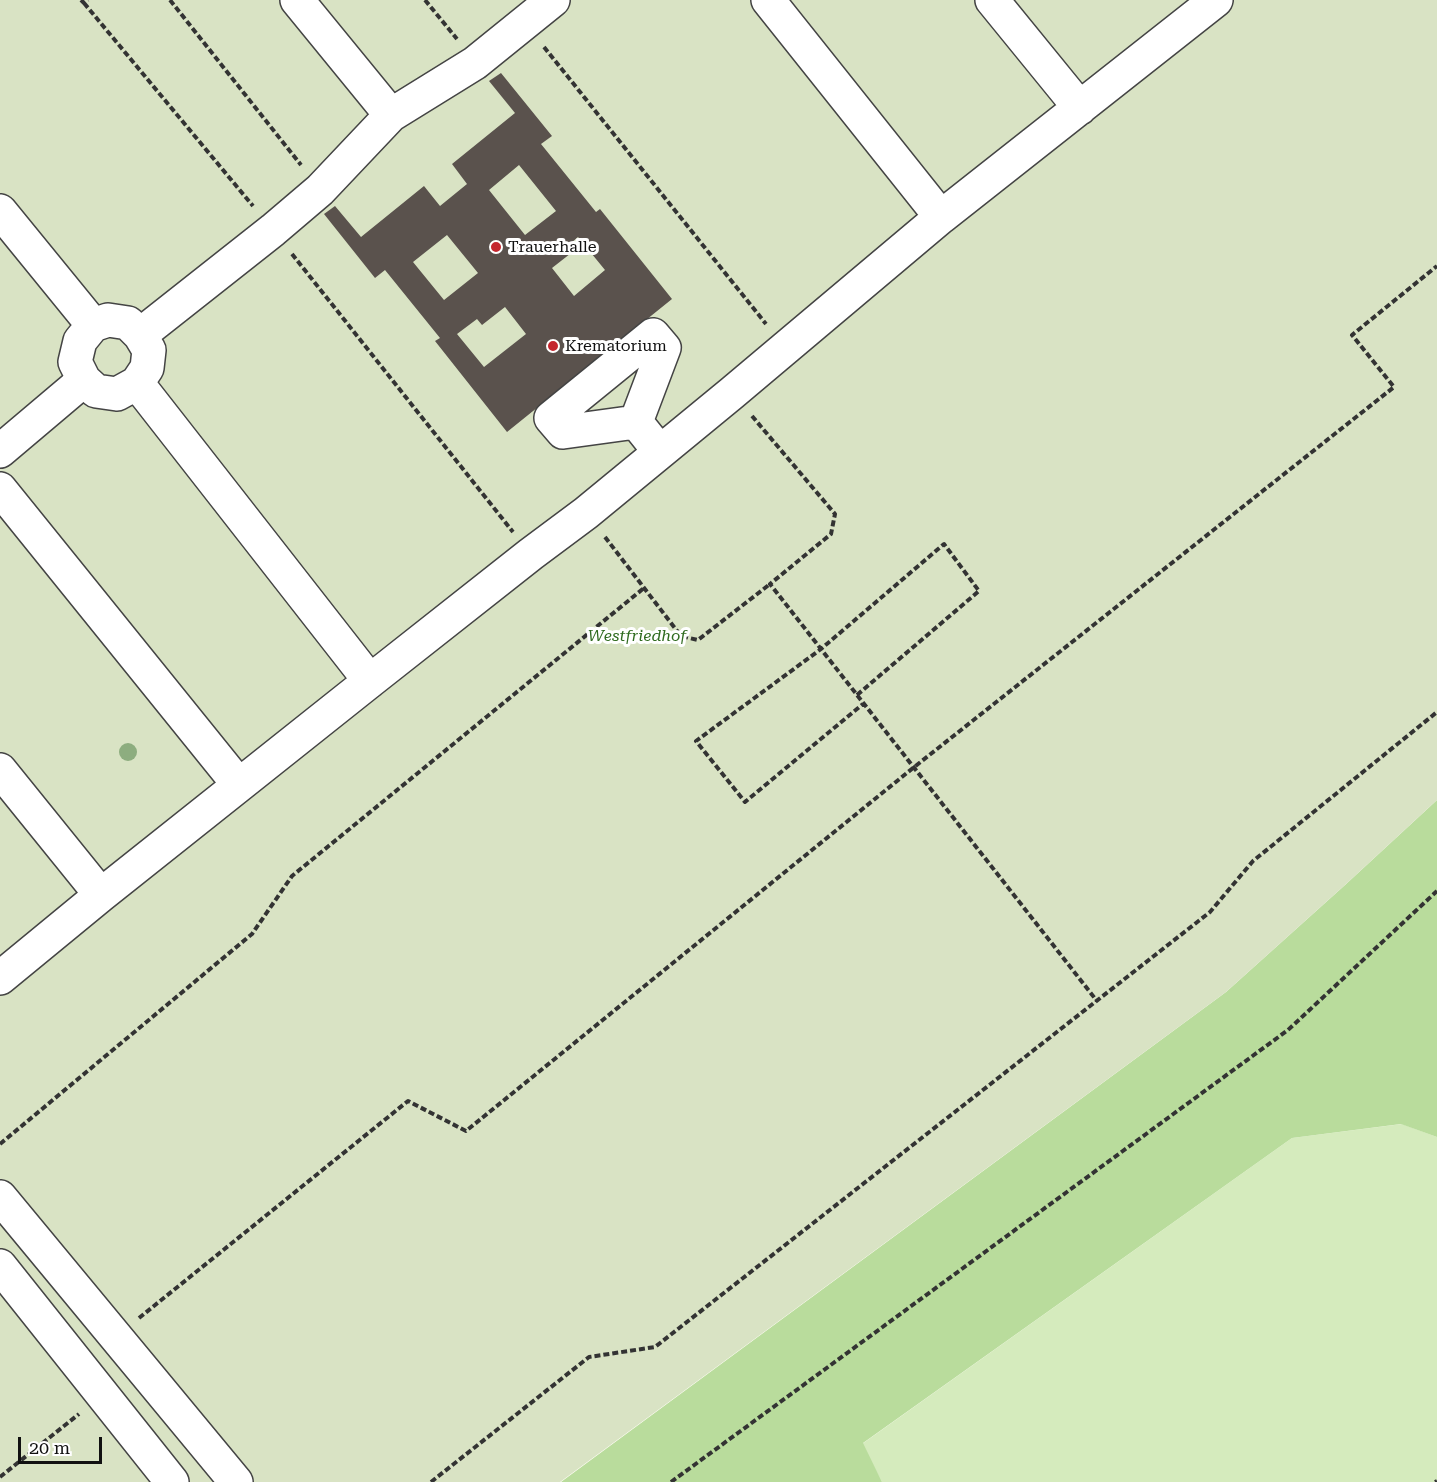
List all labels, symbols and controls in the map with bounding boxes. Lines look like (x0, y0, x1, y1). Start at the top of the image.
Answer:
place label: Trauerhalle (508, 237, 597, 257)
marker: Trauerhalle (489, 240, 503, 254)
place label: Krematorium (565, 336, 667, 356)
marker: Krematorium (546, 339, 560, 353)
park label: Westfriedhof (588, 626, 686, 646)
scale bar (21, 1425, 105, 1463)
text: 20 m (29, 1437, 70, 1458)

